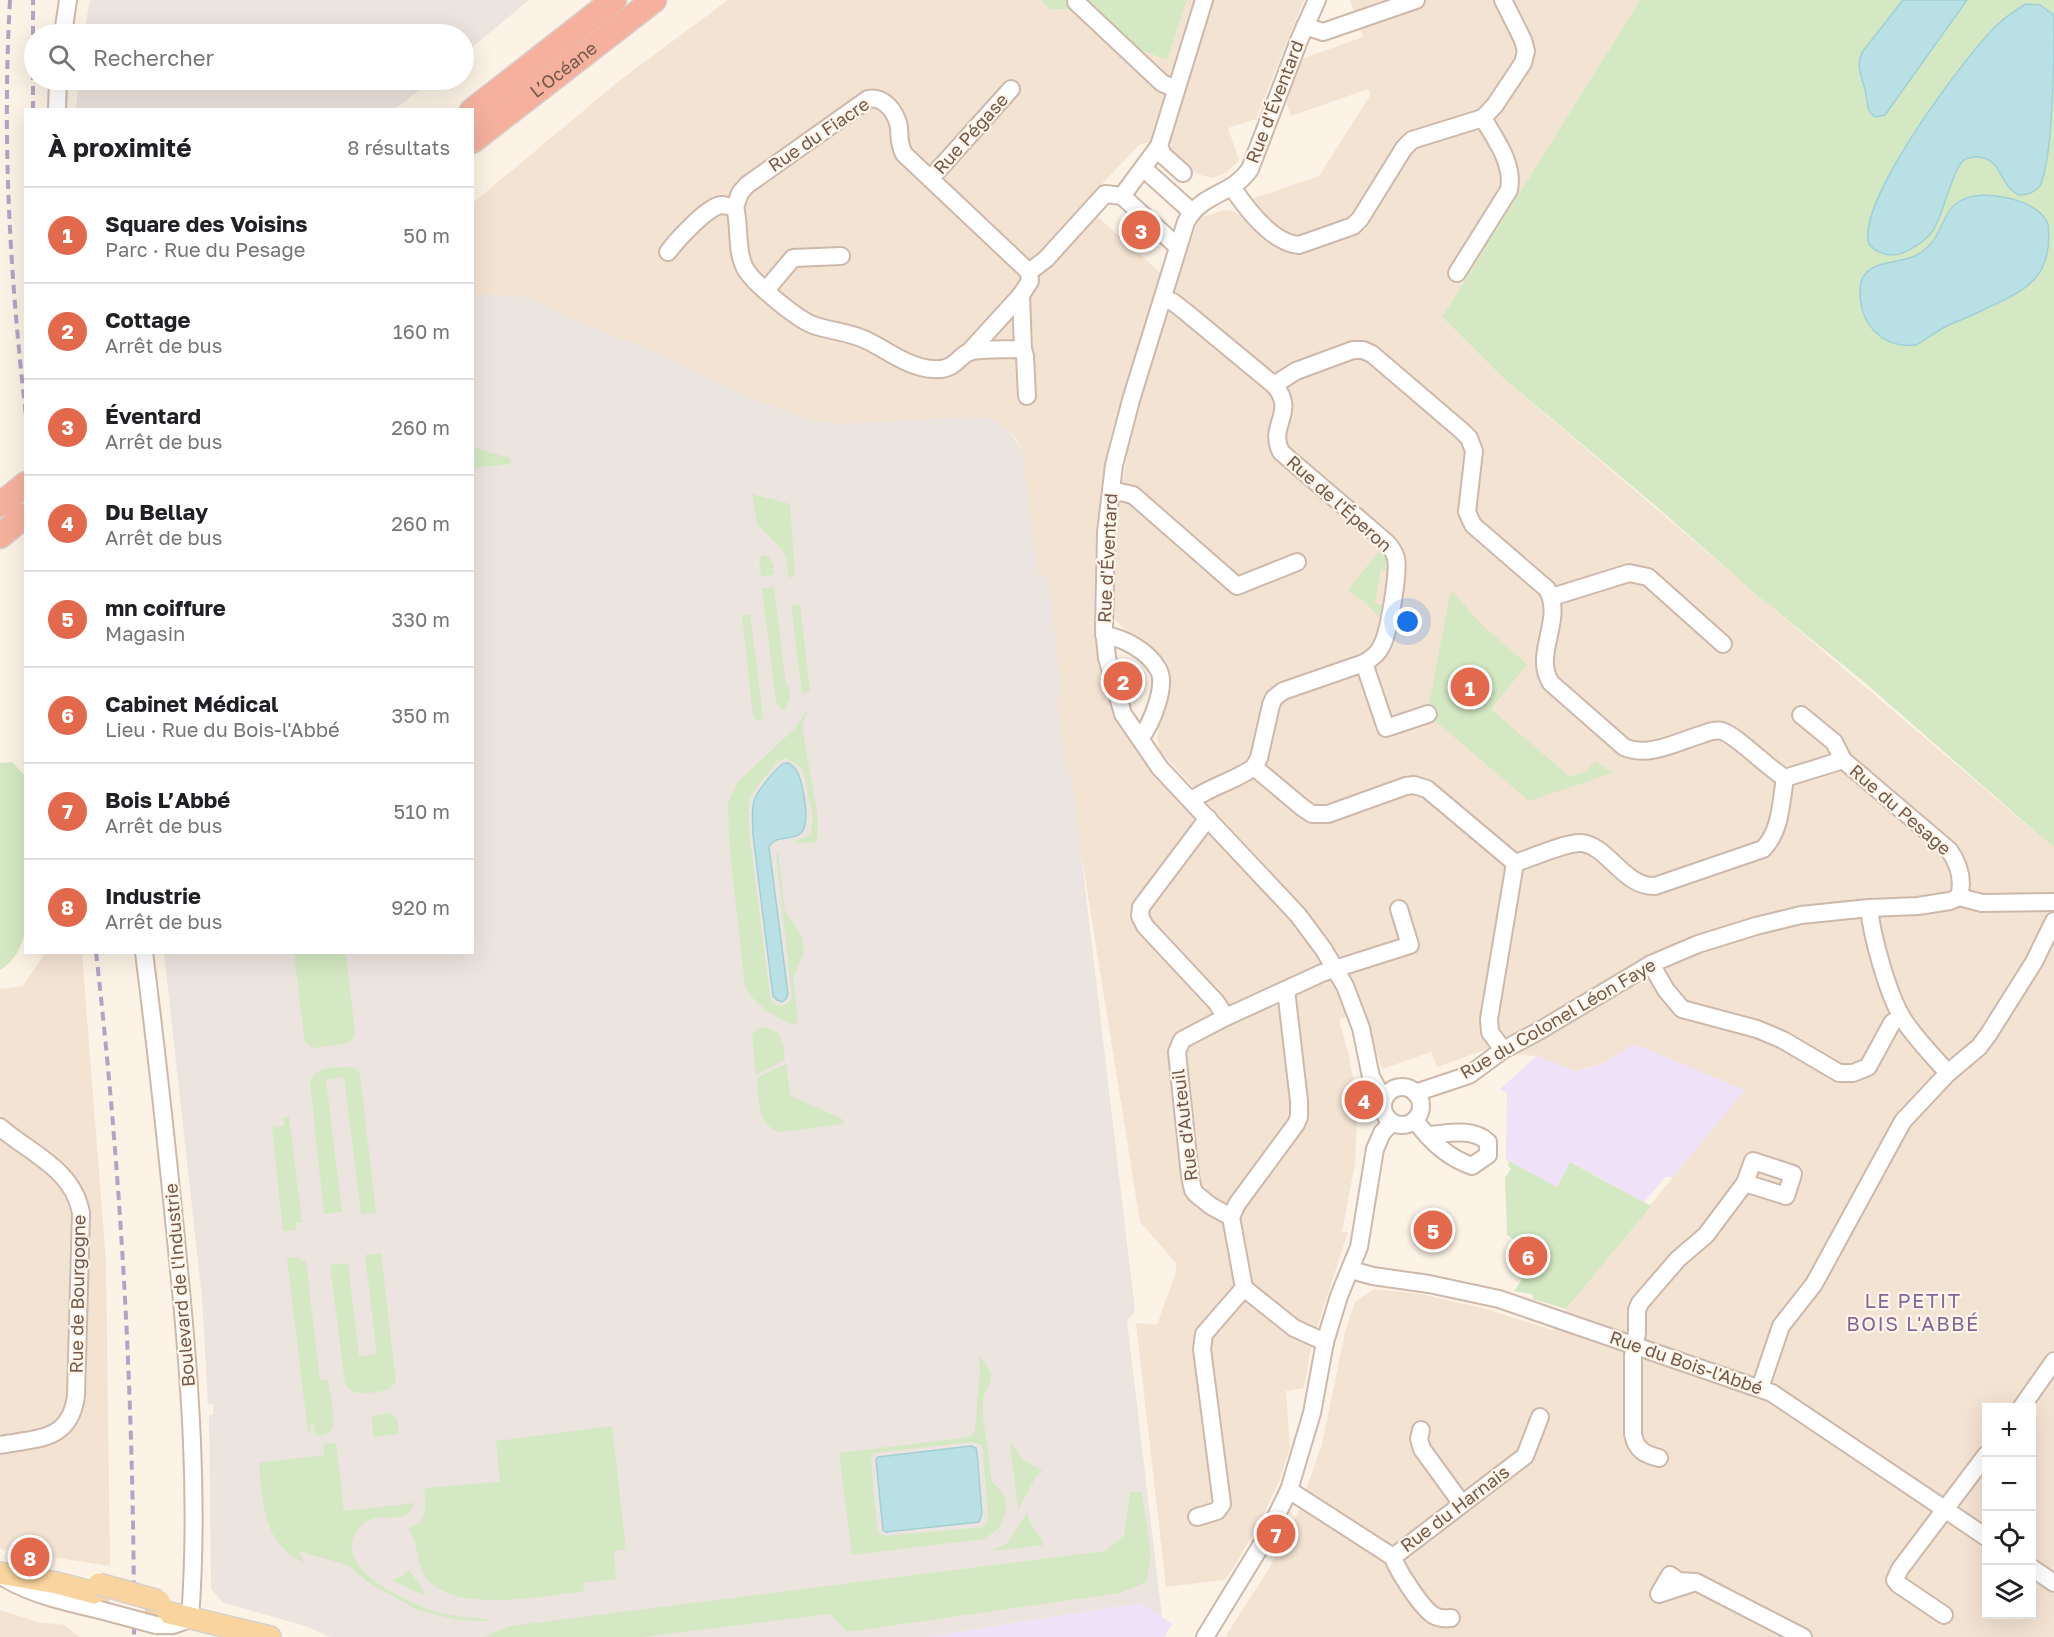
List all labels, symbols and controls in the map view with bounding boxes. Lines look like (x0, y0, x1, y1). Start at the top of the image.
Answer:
search box (24, 24, 474, 90)
street label: L’Océane (525, 36, 601, 102)
street label: Rue d'Éventard (1241, 37, 1308, 166)
icon: search (45, 41, 78, 74)
text: Rechercher (93, 44, 214, 71)
street label: Rue Pégase (928, 88, 1012, 178)
street label: Rue du Fiacre (764, 92, 873, 176)
text: À proximité (48, 132, 192, 163)
text: 8 résultats (347, 135, 450, 159)
pin: 3 (1122, 208, 1160, 252)
text: Square des Voisins (105, 210, 308, 237)
text: 1 (62, 223, 73, 247)
text: 50 m (403, 223, 450, 247)
text: Parc · Rue du Pesage (105, 237, 305, 261)
text: Cottage (105, 306, 190, 333)
text: 2 (61, 319, 74, 343)
text: 160 m (393, 319, 450, 343)
text: Arrêt de bus (105, 333, 222, 357)
text: Éventard (105, 402, 201, 429)
text: 3 (61, 415, 74, 439)
text: 260 m (391, 415, 450, 439)
text: Arrêt de bus (105, 429, 222, 453)
street label: Rue de l'Éperon (1283, 450, 1397, 556)
street label: Rue d'Éventard (1093, 493, 1121, 623)
text: Du Bellay (105, 498, 208, 525)
text: 4 (61, 511, 74, 535)
text: 260 m (391, 511, 450, 535)
text: Arrêt de bus (105, 525, 222, 549)
text: mn coiffure (105, 594, 226, 621)
text: 5 (61, 607, 74, 631)
text: 330 m (392, 607, 450, 631)
your location (1393, 607, 1422, 636)
text: Magasin (105, 621, 185, 645)
pin: 2 (1104, 658, 1142, 704)
pin: 1 (1450, 664, 1490, 710)
text: Cabinet Médical (105, 690, 278, 717)
text: 6 (61, 703, 74, 727)
text: 350 m (392, 703, 450, 727)
text: Lieu · Rue du Bois-l'Abbé (105, 717, 340, 741)
street label: Rue du Pesage (1845, 759, 1956, 859)
text: Bois L’Abbé (105, 786, 230, 813)
text: 7 (62, 799, 73, 823)
text: 510 m (394, 799, 450, 823)
text: Arrêt de bus (105, 813, 222, 837)
text: Industrie (105, 882, 201, 909)
text: 8 (61, 895, 74, 919)
text: 920 m (391, 895, 450, 919)
text: Arrêt de bus (105, 909, 222, 933)
street label: Rue du Colonel Léon Faye (1456, 953, 1659, 1083)
street label: Rue d'Auteuil (1166, 1067, 1202, 1183)
pin: 4 (1344, 1078, 1384, 1122)
street label: Boulevard de l'Industrie (159, 1182, 199, 1388)
pin: 5 (1414, 1208, 1452, 1252)
street label: Rue de Bourgogne (65, 1214, 89, 1374)
pin: 6 (1508, 1234, 1547, 1278)
district label: LE PETIT BOIS L'ABBÉ (1846, 1288, 1980, 1335)
street label: Rue du Bois-l'Abbé (1607, 1326, 1766, 1399)
map controls (1982, 1403, 2036, 1619)
button: + (1982, 1403, 2036, 1457)
button: − (1982, 1457, 2036, 1511)
street label: Rue du Harnais (1396, 1460, 1513, 1556)
button: locate (1982, 1511, 2036, 1565)
pin: 7 (1256, 1512, 1296, 1556)
pin: 8 (10, 1534, 50, 1580)
button: layers (1982, 1565, 2036, 1619)

